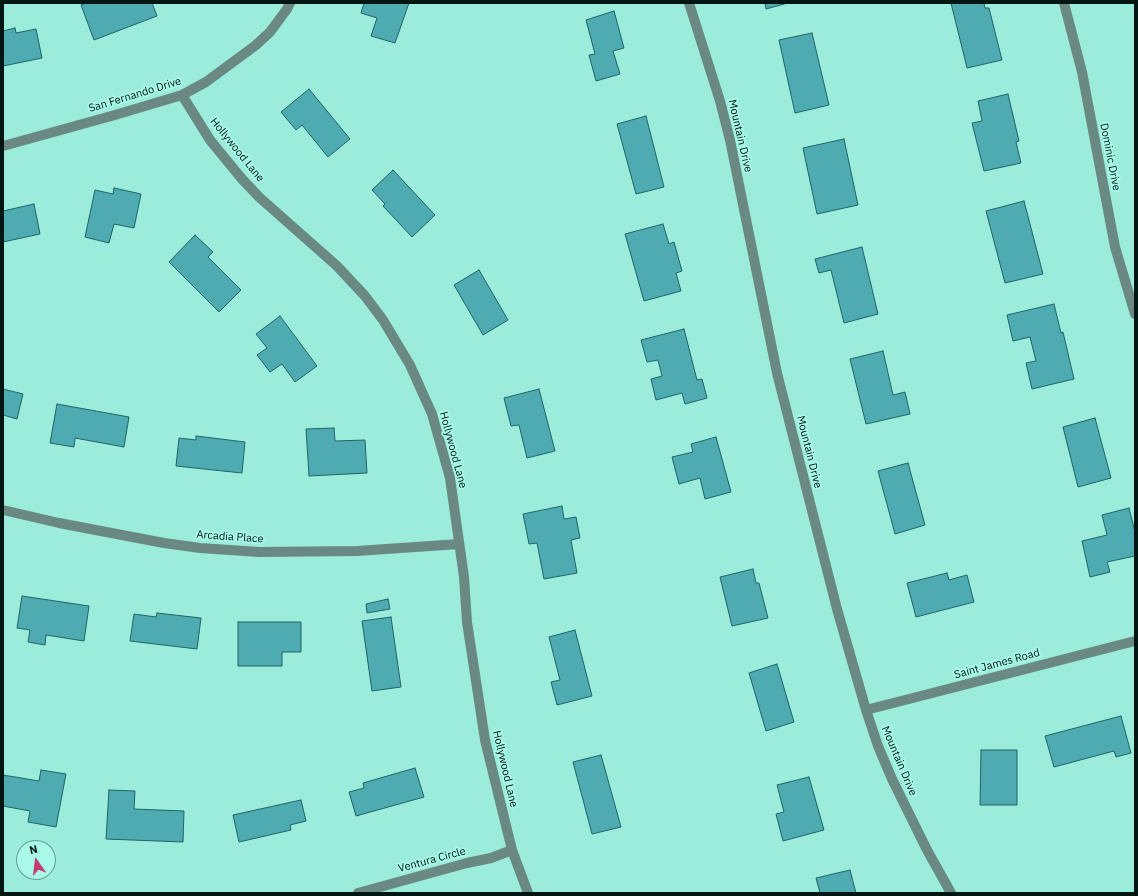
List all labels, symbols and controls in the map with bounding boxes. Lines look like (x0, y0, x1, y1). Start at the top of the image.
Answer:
street label: San Fernando Drive (87, 75, 183, 115)
street label: Mountain Drive (725, 98, 755, 174)
street label: Hollywood Lane (207, 115, 267, 185)
street label: Dominic Drive (1097, 122, 1123, 192)
street label: Hollywood Lane (436, 410, 470, 490)
street label: Mountain Drive (794, 414, 824, 490)
street label: Arcadia Place (196, 528, 264, 546)
street label: Saint James Road (953, 646, 1041, 682)
street label: Mountain Drive (878, 724, 920, 798)
street label: Hollywood Lane (490, 729, 520, 809)
north arrow (16, 840, 56, 880)
text: N (28, 842, 39, 857)
street label: Ventura Circle (397, 845, 467, 875)

